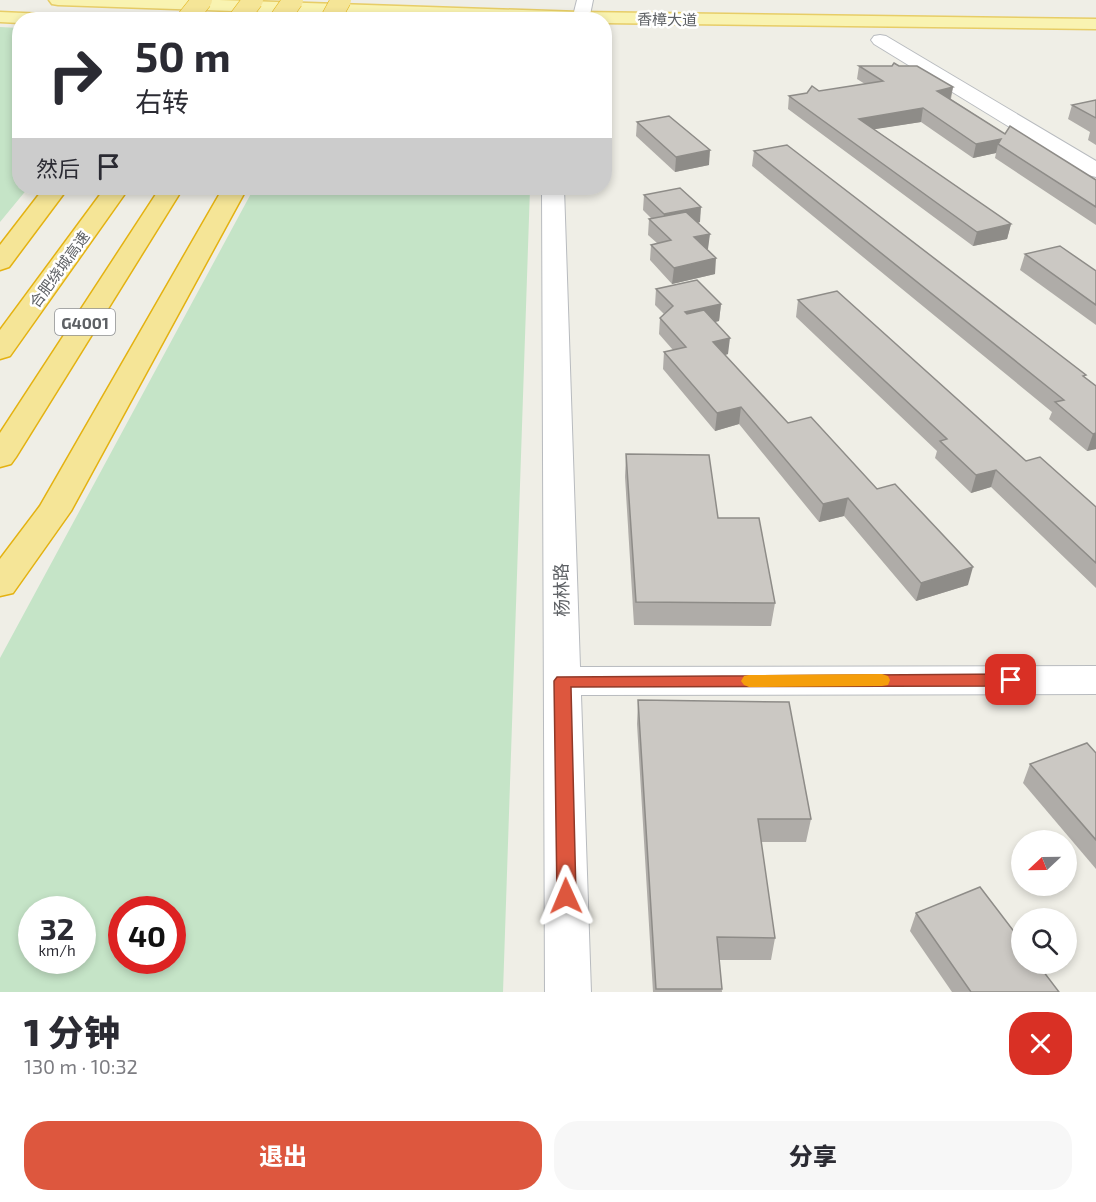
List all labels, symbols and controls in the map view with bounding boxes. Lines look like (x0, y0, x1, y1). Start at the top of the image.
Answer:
street label: 香樟大道 (637, 9, 697, 29)
text: 50 m (135, 30, 231, 80)
icon: right (36, 36, 114, 114)
text: 右转 (135, 85, 189, 117)
icon: arrive (92, 150, 125, 183)
text: 然后 (36, 155, 80, 181)
street label: 合肥绕城高速 (25, 227, 93, 311)
road number: G4001 (55, 309, 115, 335)
street label: 杨林路 (550, 563, 572, 617)
pin (985, 654, 1036, 705)
icon: arrive (994, 663, 1027, 696)
north arrow (1011, 830, 1077, 896)
map controls (1011, 830, 1077, 974)
position arrow (534, 864, 598, 928)
speed limit sign: 40 (108, 896, 186, 974)
button: search (1011, 908, 1077, 974)
text: 32 (40, 910, 74, 946)
text: km/h (38, 941, 76, 959)
text: 1 分钟 (24, 1010, 120, 1053)
button: close (1009, 1012, 1072, 1075)
text: 130 m · 10:32 (24, 1054, 138, 1078)
button: 退出 (24, 1121, 542, 1190)
button: 分享 (554, 1121, 1072, 1190)

